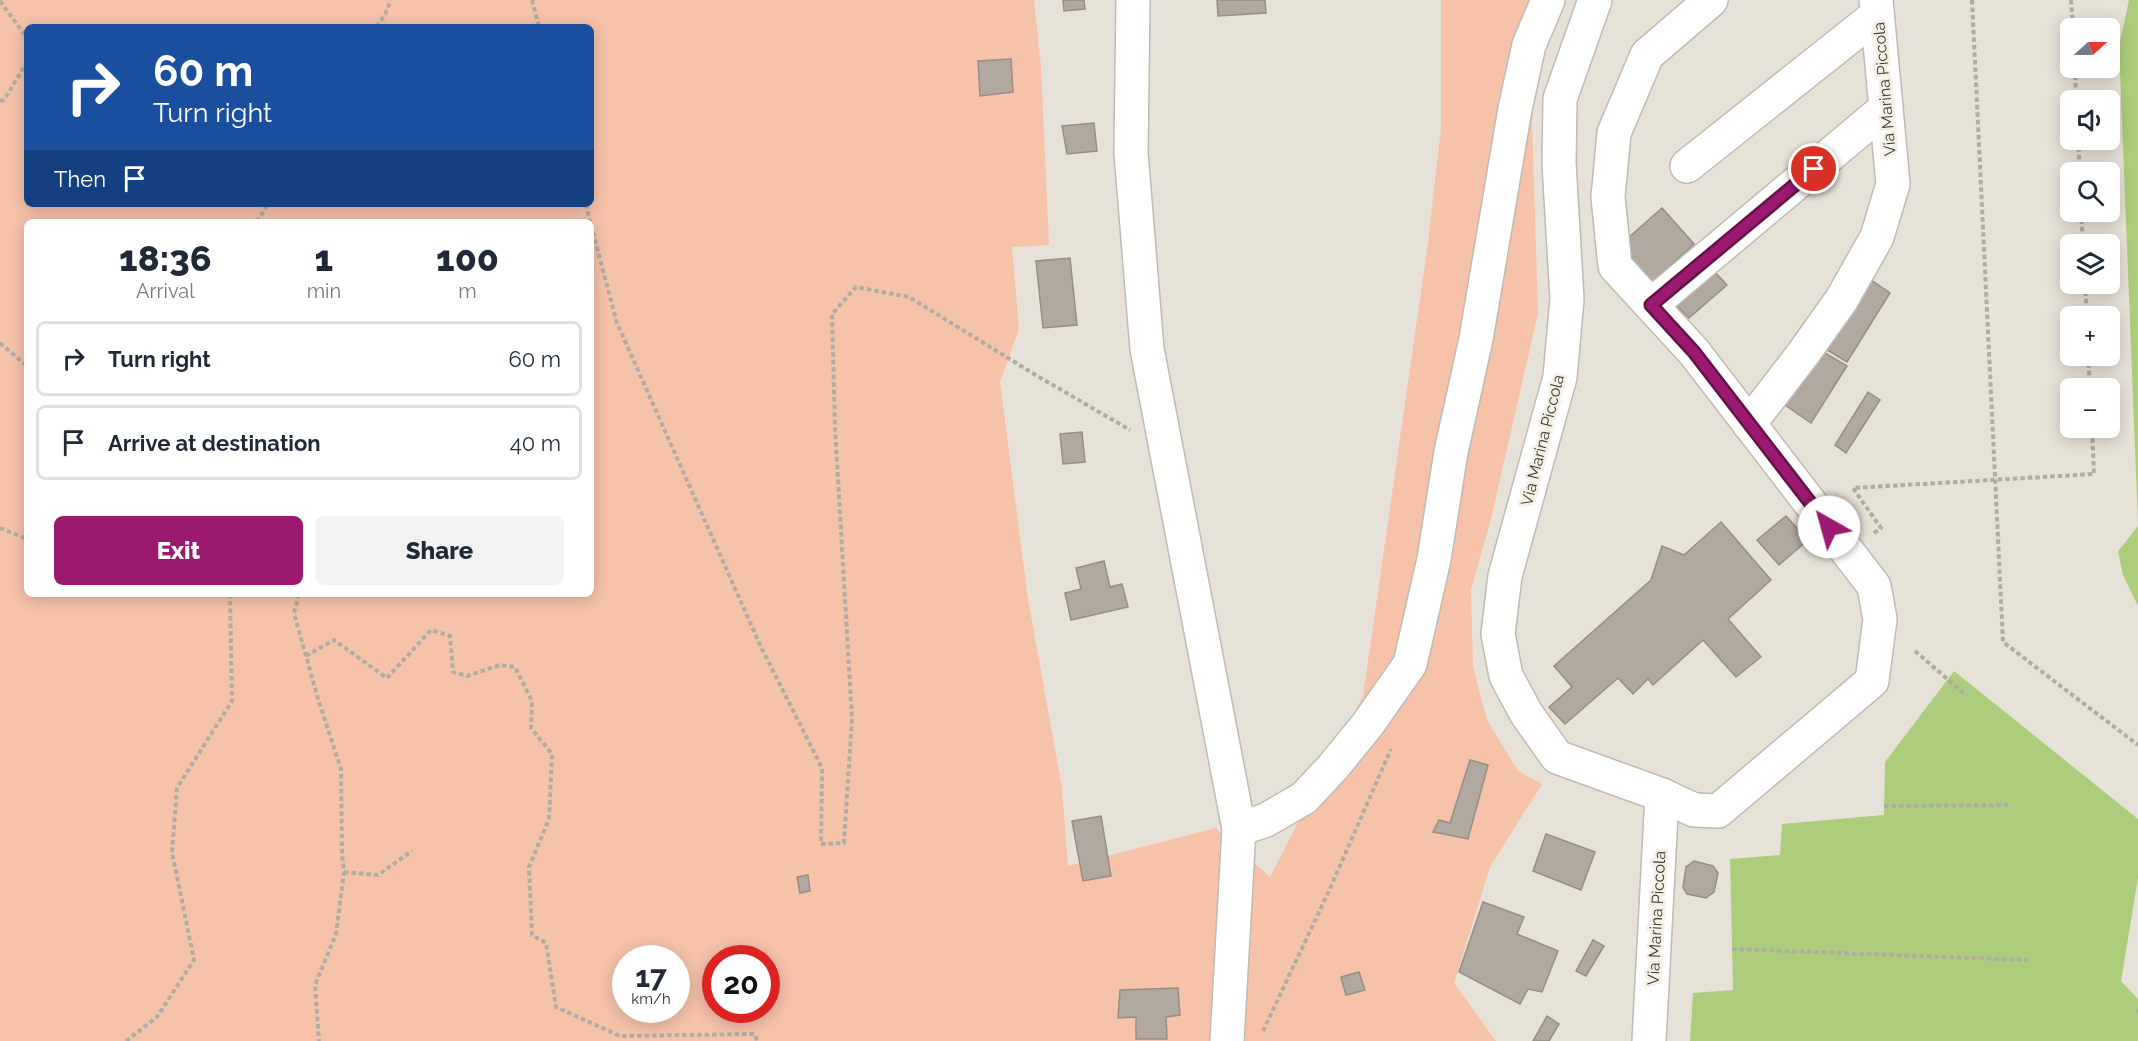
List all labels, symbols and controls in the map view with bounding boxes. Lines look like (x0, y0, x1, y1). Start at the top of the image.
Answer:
north arrow (2060, 18, 2120, 78)
map controls (2060, 18, 2120, 438)
street label: Via Marina Piccola (1869, 21, 1900, 157)
text: 60 m (153, 47, 253, 96)
icon: right (54, 48, 132, 126)
button: sound (2060, 90, 2120, 150)
text: Turn right (153, 97, 272, 128)
pin (1788, 143, 1839, 194)
icon: arrive (1797, 152, 1830, 185)
icon: arrive (118, 162, 151, 195)
button: search (2060, 162, 2120, 222)
text: Then (54, 166, 106, 192)
button: layers (2060, 234, 2120, 294)
text: 18:36 (119, 237, 212, 279)
text: 1 (315, 237, 333, 279)
text: 100 (436, 237, 499, 279)
text: Arrival (136, 279, 195, 303)
text: min (307, 279, 341, 303)
text: m (458, 279, 477, 303)
button: + (2060, 306, 2120, 366)
icon: right (57, 342, 90, 375)
text: Turn right (108, 346, 211, 372)
text: 60 m (508, 346, 561, 372)
street label: Via Marina Piccola (1517, 373, 1568, 508)
button: − (2060, 378, 2120, 438)
icon: arrive (57, 426, 90, 459)
text: Arrive at destination (108, 430, 321, 456)
text: 40 m (510, 430, 561, 456)
position arrow (1797, 495, 1861, 559)
button: Exit (54, 516, 303, 585)
button: Share (315, 516, 564, 585)
street label: Via Marina Piccola (1643, 850, 1670, 986)
speed limit sign: 20 (702, 945, 780, 1023)
text: 17 (635, 959, 667, 994)
text: km/h (631, 990, 671, 1008)

